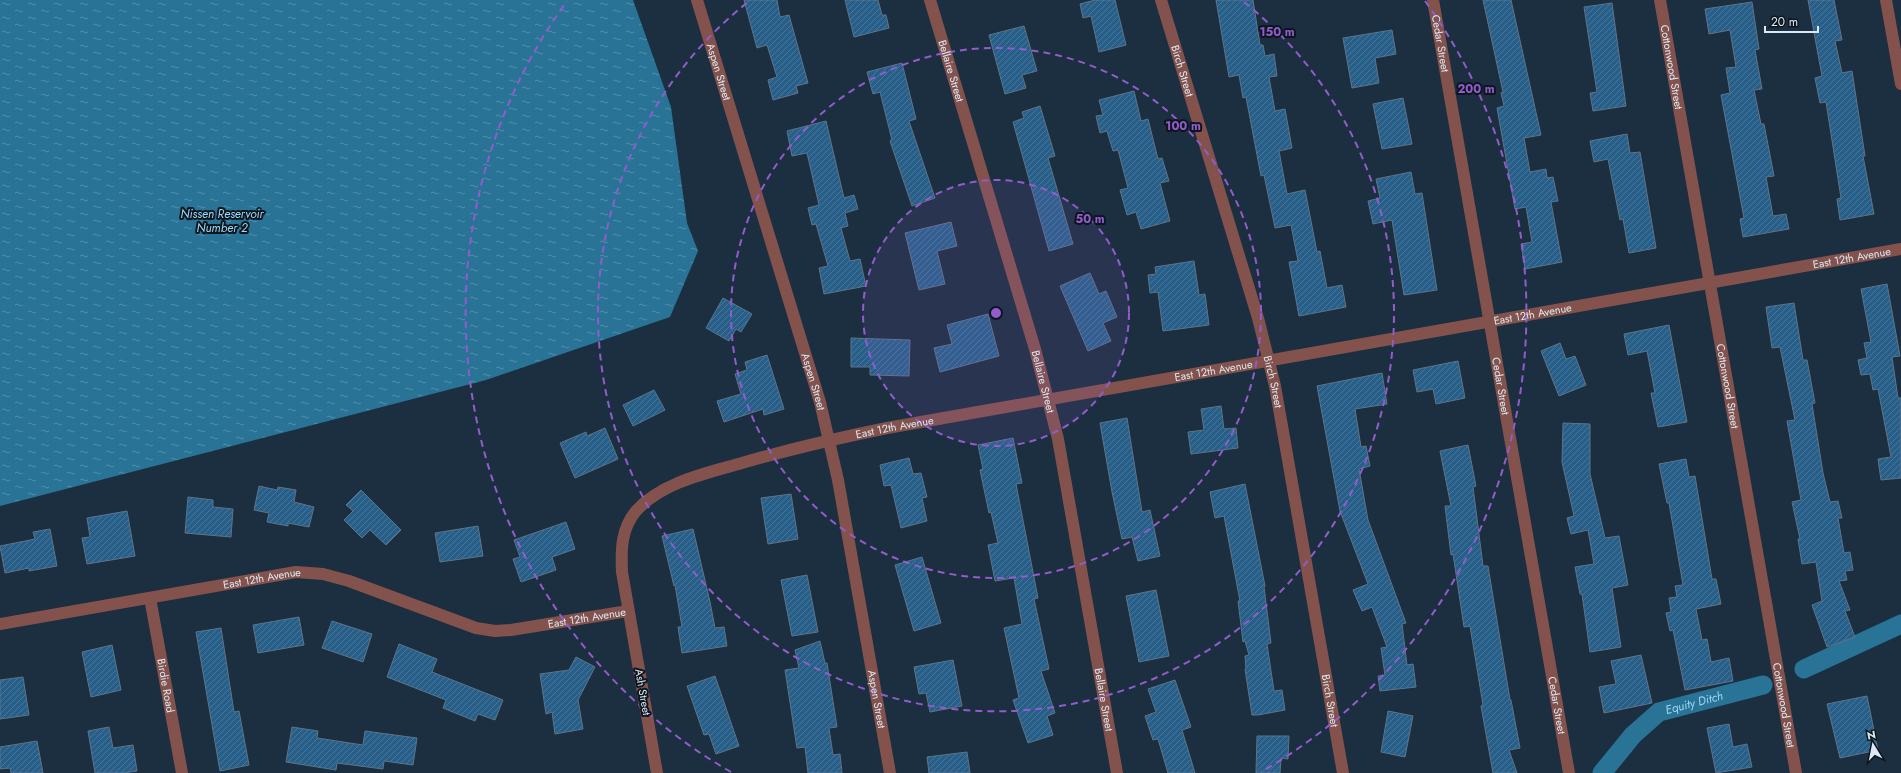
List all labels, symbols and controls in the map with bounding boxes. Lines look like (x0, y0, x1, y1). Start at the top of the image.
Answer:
scale bar (1765, 8, 1818, 34)
street label: Cedar Street (1428, 13, 1454, 74)
text: 20 m (1771, 13, 1798, 31)
text: 150 m (1259, 23, 1295, 41)
street label: Cottonwood Street (1656, 23, 1687, 111)
street label: Bellaire Street (934, 38, 968, 104)
street label: Aspen Street (703, 41, 735, 103)
street label: Birch Street (1167, 43, 1198, 99)
text: 200 m (1457, 80, 1495, 98)
text: 100 m (1165, 117, 1201, 135)
water label: Nissen Reservoir Number 2 (180, 205, 265, 237)
text: 50 m (1075, 210, 1105, 228)
street label: East 12th Avenue (1811, 243, 1892, 272)
street label: East 12th Avenue (1492, 299, 1573, 329)
centre of rings (989, 306, 1003, 320)
street label: Cottonwood Street (1713, 342, 1743, 430)
street label: Bellaire Street (1028, 349, 1059, 415)
street label: Aspen Street (797, 351, 830, 412)
street label: Birch Street (1260, 354, 1287, 409)
street label: East 12th Avenue (1173, 356, 1254, 385)
street label: Cedar Street (1488, 356, 1514, 416)
street label: East 12th Avenue (854, 412, 935, 442)
street label: East 12th Avenue (222, 564, 302, 593)
street label: East 12th Avenue (547, 603, 627, 632)
street label: Birdie Road (153, 657, 179, 714)
street label: Cottonwood Street (1769, 662, 1799, 749)
street label: Ash Street (631, 667, 655, 717)
street label: Bellaire Street (1091, 667, 1118, 733)
street label: Aspen Street (864, 669, 890, 730)
street label: Birch Street (1318, 673, 1343, 729)
street label: Cedar Street (1544, 675, 1570, 736)
water label: Equity Ditch (1663, 687, 1725, 719)
north arrow (1853, 725, 1893, 765)
text: N (1866, 727, 1877, 744)

